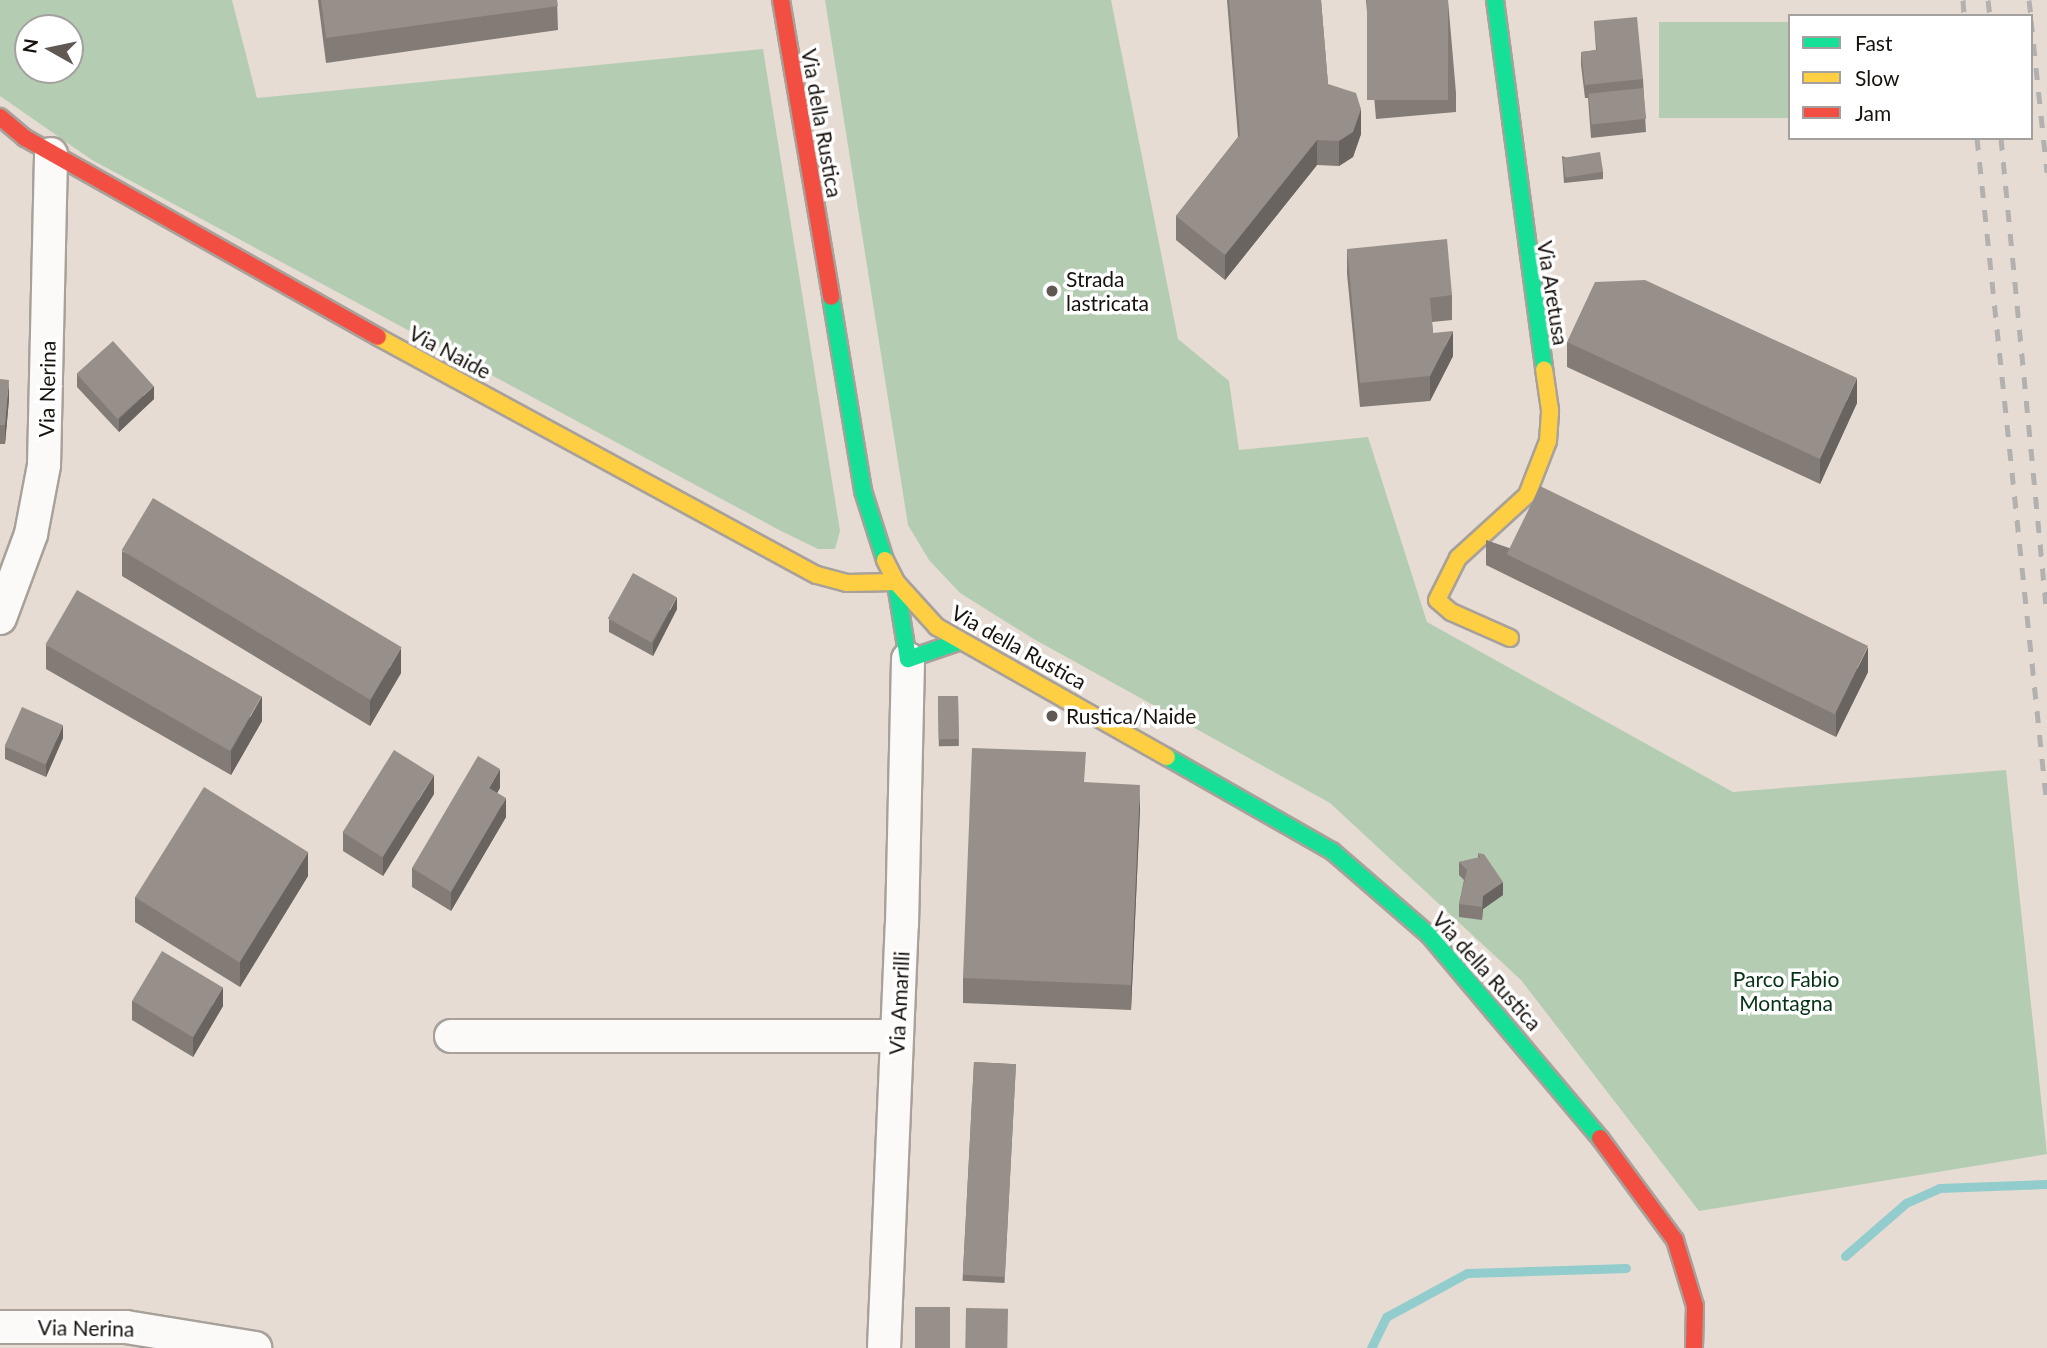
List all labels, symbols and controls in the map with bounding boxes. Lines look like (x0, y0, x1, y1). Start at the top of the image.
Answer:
north arrow (14, 14, 84, 84)
legend (1788, 14, 2033, 140)
text: Fast (1855, 30, 1892, 55)
text: N (17, 37, 42, 55)
street label: Via della Rustica (797, 47, 847, 199)
text: Slow (1855, 65, 1899, 90)
text: Jam (1855, 100, 1891, 125)
street label: Via Aretusa (1532, 239, 1574, 347)
place label: Strada lastricata (1066, 266, 1149, 316)
marker: Strada lastricata (1044, 283, 1060, 299)
street label: Via Naide (405, 320, 495, 384)
street label: Via Nerina (34, 340, 60, 438)
street label: Via della Rustica (947, 599, 1091, 695)
place label: Rustica/Naide (1066, 703, 1196, 729)
marker: Rustica/Naide (1044, 708, 1060, 724)
street label: Via della Rustica (1427, 907, 1547, 1035)
street label: Via Amarilli (884, 950, 914, 1056)
park label: Parco Fabio Montagna (1733, 966, 1839, 1016)
street label: Via Nerina (37, 1315, 135, 1341)

